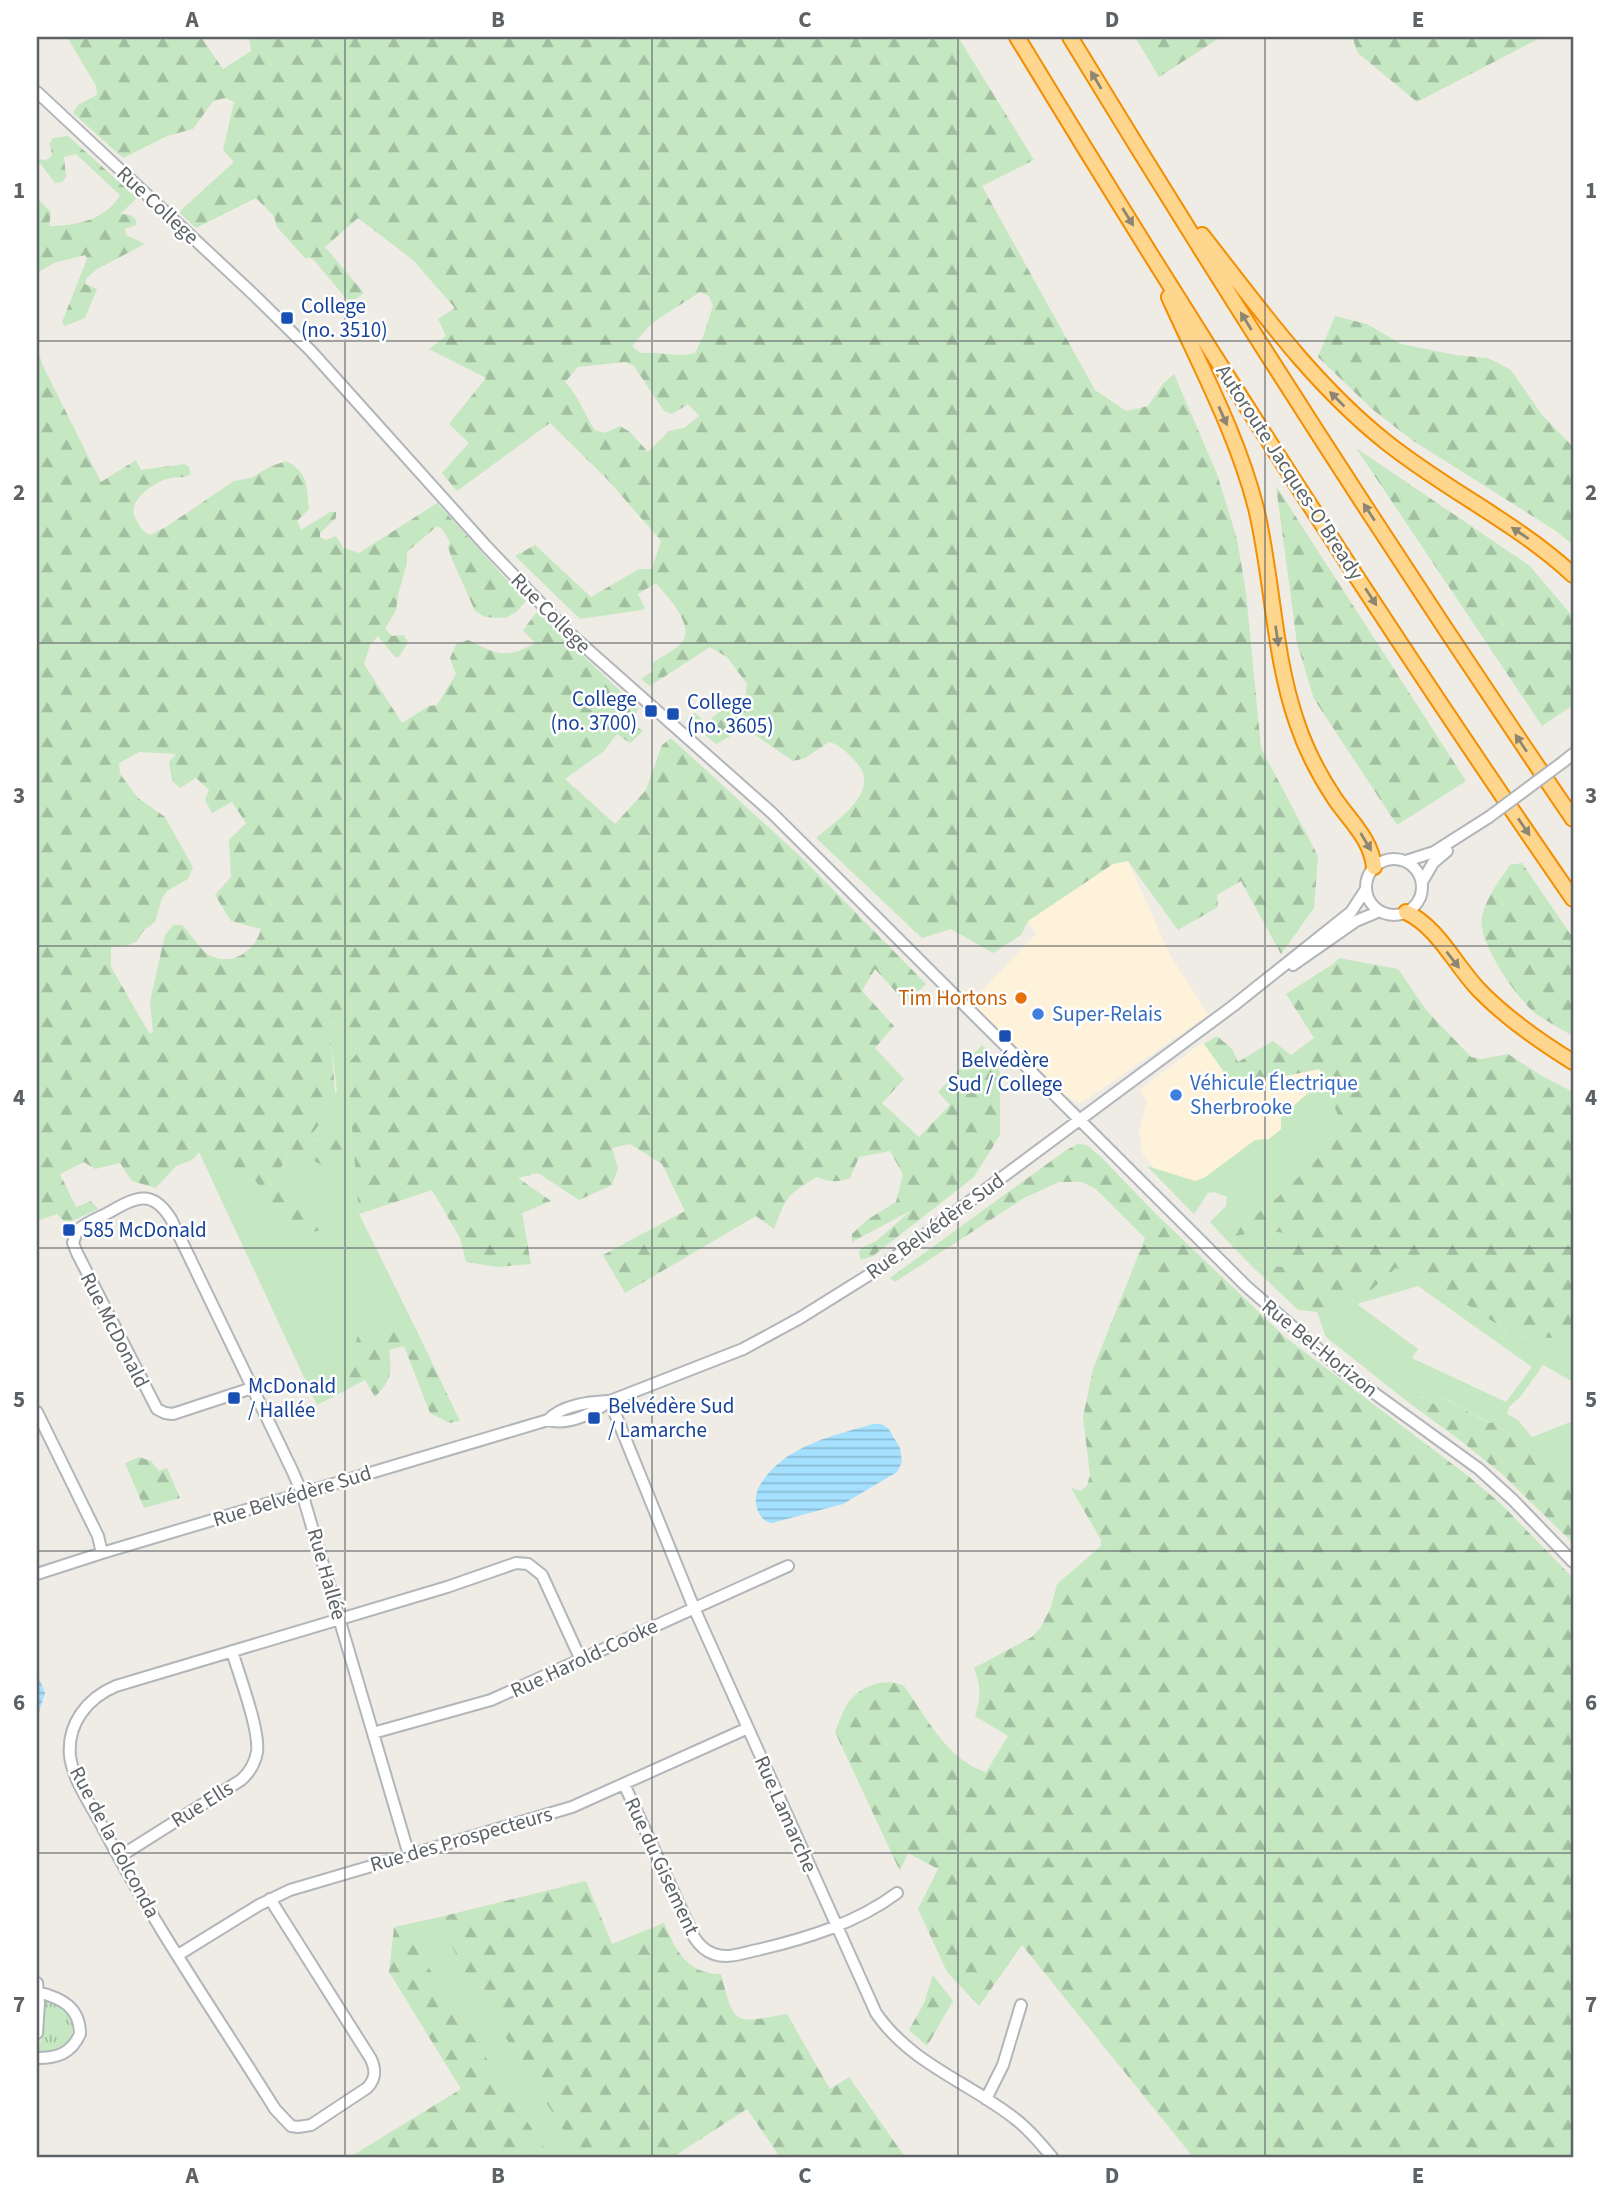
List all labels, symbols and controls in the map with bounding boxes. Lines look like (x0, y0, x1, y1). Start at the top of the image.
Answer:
text: A (184, 3, 199, 36)
text: B (491, 3, 505, 36)
text: C (798, 3, 812, 36)
text: D (1105, 3, 1119, 36)
text: E (1412, 3, 1424, 36)
one-way arrow (1090, 71, 1103, 90)
street label: Rue College (110, 159, 206, 251)
text: 1 (13, 174, 25, 207)
text: 1 (1585, 174, 1597, 207)
one-way arrow (1121, 208, 1134, 227)
place label: College (no. 3510) (301, 291, 388, 345)
marker: College (no. 3510) (279, 310, 295, 326)
one-way arrow (1239, 311, 1252, 330)
street label: Autoroute Jacques-O'Bready (1209, 358, 1371, 586)
one-way arrow (1329, 391, 1346, 407)
one-way arrow (1217, 406, 1229, 426)
text: 2 (13, 476, 25, 509)
text: 2 (1585, 476, 1597, 509)
one-way arrow (1362, 502, 1375, 522)
one-way arrow (1511, 526, 1529, 540)
street label: Rue College (504, 566, 598, 660)
one-way arrow (1364, 587, 1377, 607)
one-way arrow (1271, 625, 1282, 647)
place label: College (no. 3700) (550, 684, 637, 738)
place label: College (no. 3605) (687, 687, 774, 741)
marker: College (no. 3700) (643, 703, 659, 719)
marker: College (no. 3605) (665, 706, 681, 722)
one-way arrow (1514, 734, 1528, 752)
text: 3 (13, 779, 25, 812)
text: 3 (1585, 779, 1597, 812)
one-way arrow (1517, 818, 1531, 836)
one-way arrow (1359, 832, 1372, 852)
one-way arrow (1446, 950, 1461, 968)
place label: Tim Hortons (898, 983, 1007, 1013)
marker: Tim Hortons (1013, 990, 1029, 1006)
place label: Super-Relais (1052, 999, 1162, 1029)
marker: Super-Relais (1030, 1006, 1046, 1022)
marker: Belvédère Sud / College (997, 1028, 1013, 1044)
place label: Belvédère Sud / College (947, 1045, 1063, 1099)
place label: Véhicule Électrique Sherbrooke (1190, 1068, 1358, 1122)
text: 4 (13, 1081, 25, 1114)
text: 4 (1585, 1081, 1597, 1114)
marker: Véhicule Électrique Sherbrooke (1168, 1087, 1184, 1103)
street label: Rue Belvédère Sud (860, 1166, 1010, 1286)
place label: 585 McDonald (83, 1215, 207, 1245)
marker: 585 McDonald (61, 1222, 77, 1238)
street label: Rue McDonald (73, 1267, 157, 1393)
street label: Rue Bel-Horizon (1255, 1292, 1385, 1404)
place label: McDonald / Hallée (248, 1371, 336, 1425)
text: 5 (13, 1383, 25, 1416)
text: 5 (1585, 1383, 1597, 1416)
marker: McDonald / Hallée (226, 1390, 242, 1406)
place label: Belvédère Sud / Lamarche (608, 1391, 734, 1445)
marker: Belvédère Sud / Lamarche (586, 1410, 602, 1426)
street label: Rue Belvédère Sud (209, 1458, 375, 1534)
street label: Rue Hallée (300, 1525, 354, 1623)
street label: Rue Harold-Cooke (505, 1611, 663, 1705)
text: 6 (13, 1686, 25, 1719)
text: 6 (1585, 1686, 1597, 1719)
street label: Rue Lamarche (747, 1751, 825, 1877)
street label: Rue de la Golconda (62, 1761, 168, 1923)
street label: Rue Ells (165, 1773, 239, 1835)
street label: Rue du Gisement (617, 1792, 707, 1940)
street label: Rue des Prospecteurs (366, 1799, 556, 1879)
text: 7 (13, 1988, 25, 2021)
text: 7 (1585, 1988, 1597, 2021)
text: A (184, 2159, 199, 2192)
text: B (491, 2159, 505, 2192)
text: C (798, 2159, 812, 2192)
text: D (1105, 2159, 1119, 2192)
text: E (1412, 2159, 1424, 2192)

